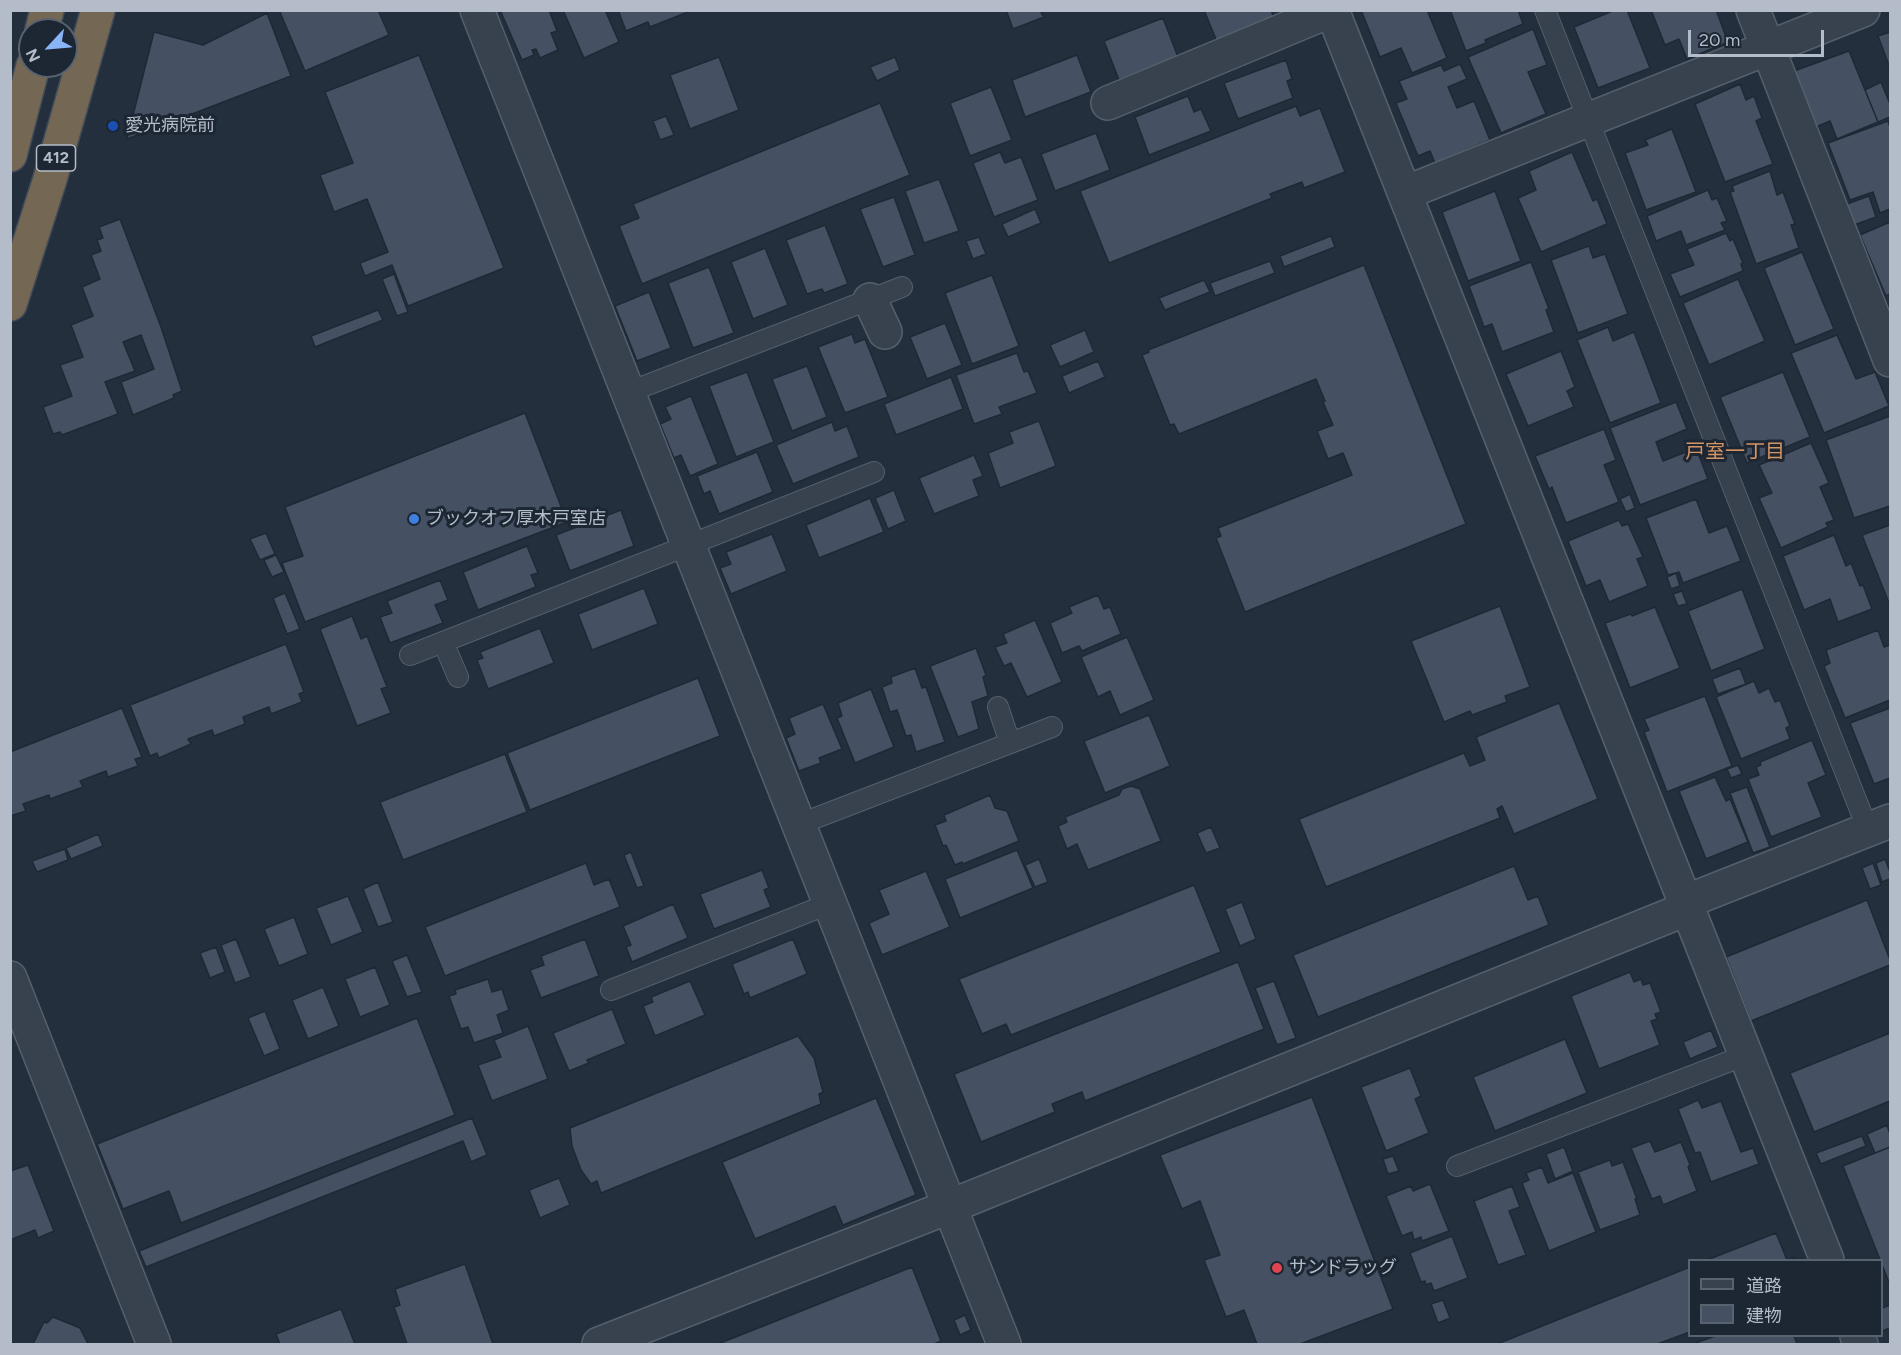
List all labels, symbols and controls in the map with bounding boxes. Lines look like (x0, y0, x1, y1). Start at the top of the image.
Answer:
north arrow (18, 18, 78, 78)
scale bar (1691, 18, 1828, 56)
text: 20 m (1699, 29, 1740, 51)
text: N (22, 46, 44, 65)
place label: 愛光病院前 (125, 115, 215, 137)
marker: 愛光病院前 (106, 119, 120, 133)
road number: 412 (36, 145, 76, 171)
district label: 戸室一丁目 (1685, 440, 1785, 464)
place label: ブックオフ厚木戸室店 (426, 508, 606, 530)
marker: ブックオフ厚木戸室店 (407, 512, 421, 526)
place label: サンドラッグ (1289, 1257, 1397, 1279)
legend (1688, 1259, 1883, 1337)
marker: サンドラッグ (1270, 1261, 1284, 1275)
text: 道路 (1746, 1275, 1782, 1297)
text: 建物 (1746, 1305, 1782, 1327)

